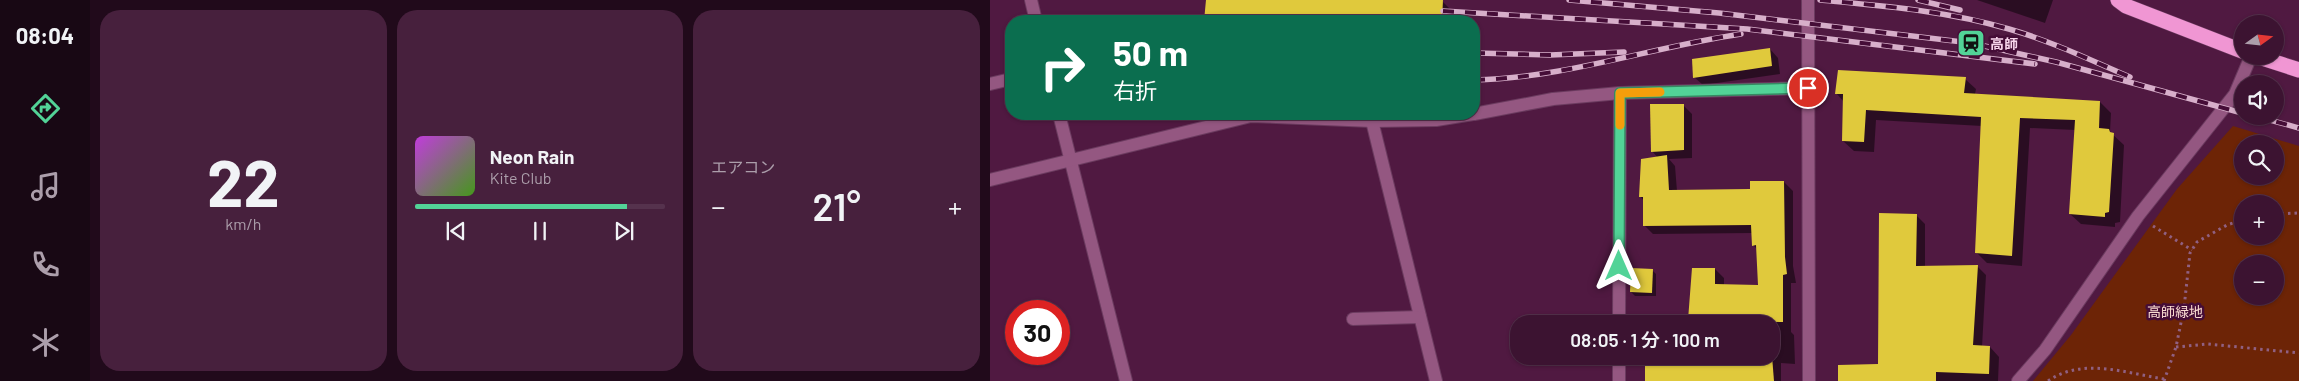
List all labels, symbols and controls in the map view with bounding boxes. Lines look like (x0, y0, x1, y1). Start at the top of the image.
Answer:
north arrow (2234, 15, 2284, 65)
map controls (2234, 15, 2284, 305)
text: 08:04 (16, 22, 74, 48)
station icon: 高師 (1956, 28, 1986, 58)
text: 50 m (1113, 31, 1188, 73)
icon: right (1030, 35, 1095, 100)
place label: 高師 (1990, 35, 2018, 52)
pin (1787, 67, 1829, 109)
icon: arrive (1794, 74, 1822, 102)
button: sound (2234, 75, 2284, 125)
text: 右折 (1113, 77, 1157, 103)
icon: directions (28, 91, 63, 126)
button: search (2234, 135, 2284, 185)
text: 22 (207, 142, 280, 220)
text: Neon Rain (490, 145, 574, 168)
text: エアコン (711, 157, 775, 176)
text: Kite Club (490, 168, 552, 187)
icon: music (28, 169, 63, 204)
text: 21° (812, 183, 861, 229)
text: − (711, 189, 725, 223)
text: + (948, 189, 962, 223)
button: + (2234, 195, 2284, 245)
text: km/h (225, 214, 261, 233)
icon: previous (442, 217, 470, 245)
icon: pause (526, 217, 554, 245)
icon: next (610, 217, 638, 245)
position arrow (1592, 239, 1644, 291)
icon: phone (28, 247, 63, 282)
button: − (2234, 255, 2284, 305)
speed limit sign: 30 (1005, 300, 1070, 365)
park label: 高師緑地 (2147, 303, 2203, 320)
icon: climate (28, 325, 63, 360)
text: 08:05 · 1 分 · 100 m (1570, 328, 1720, 351)

